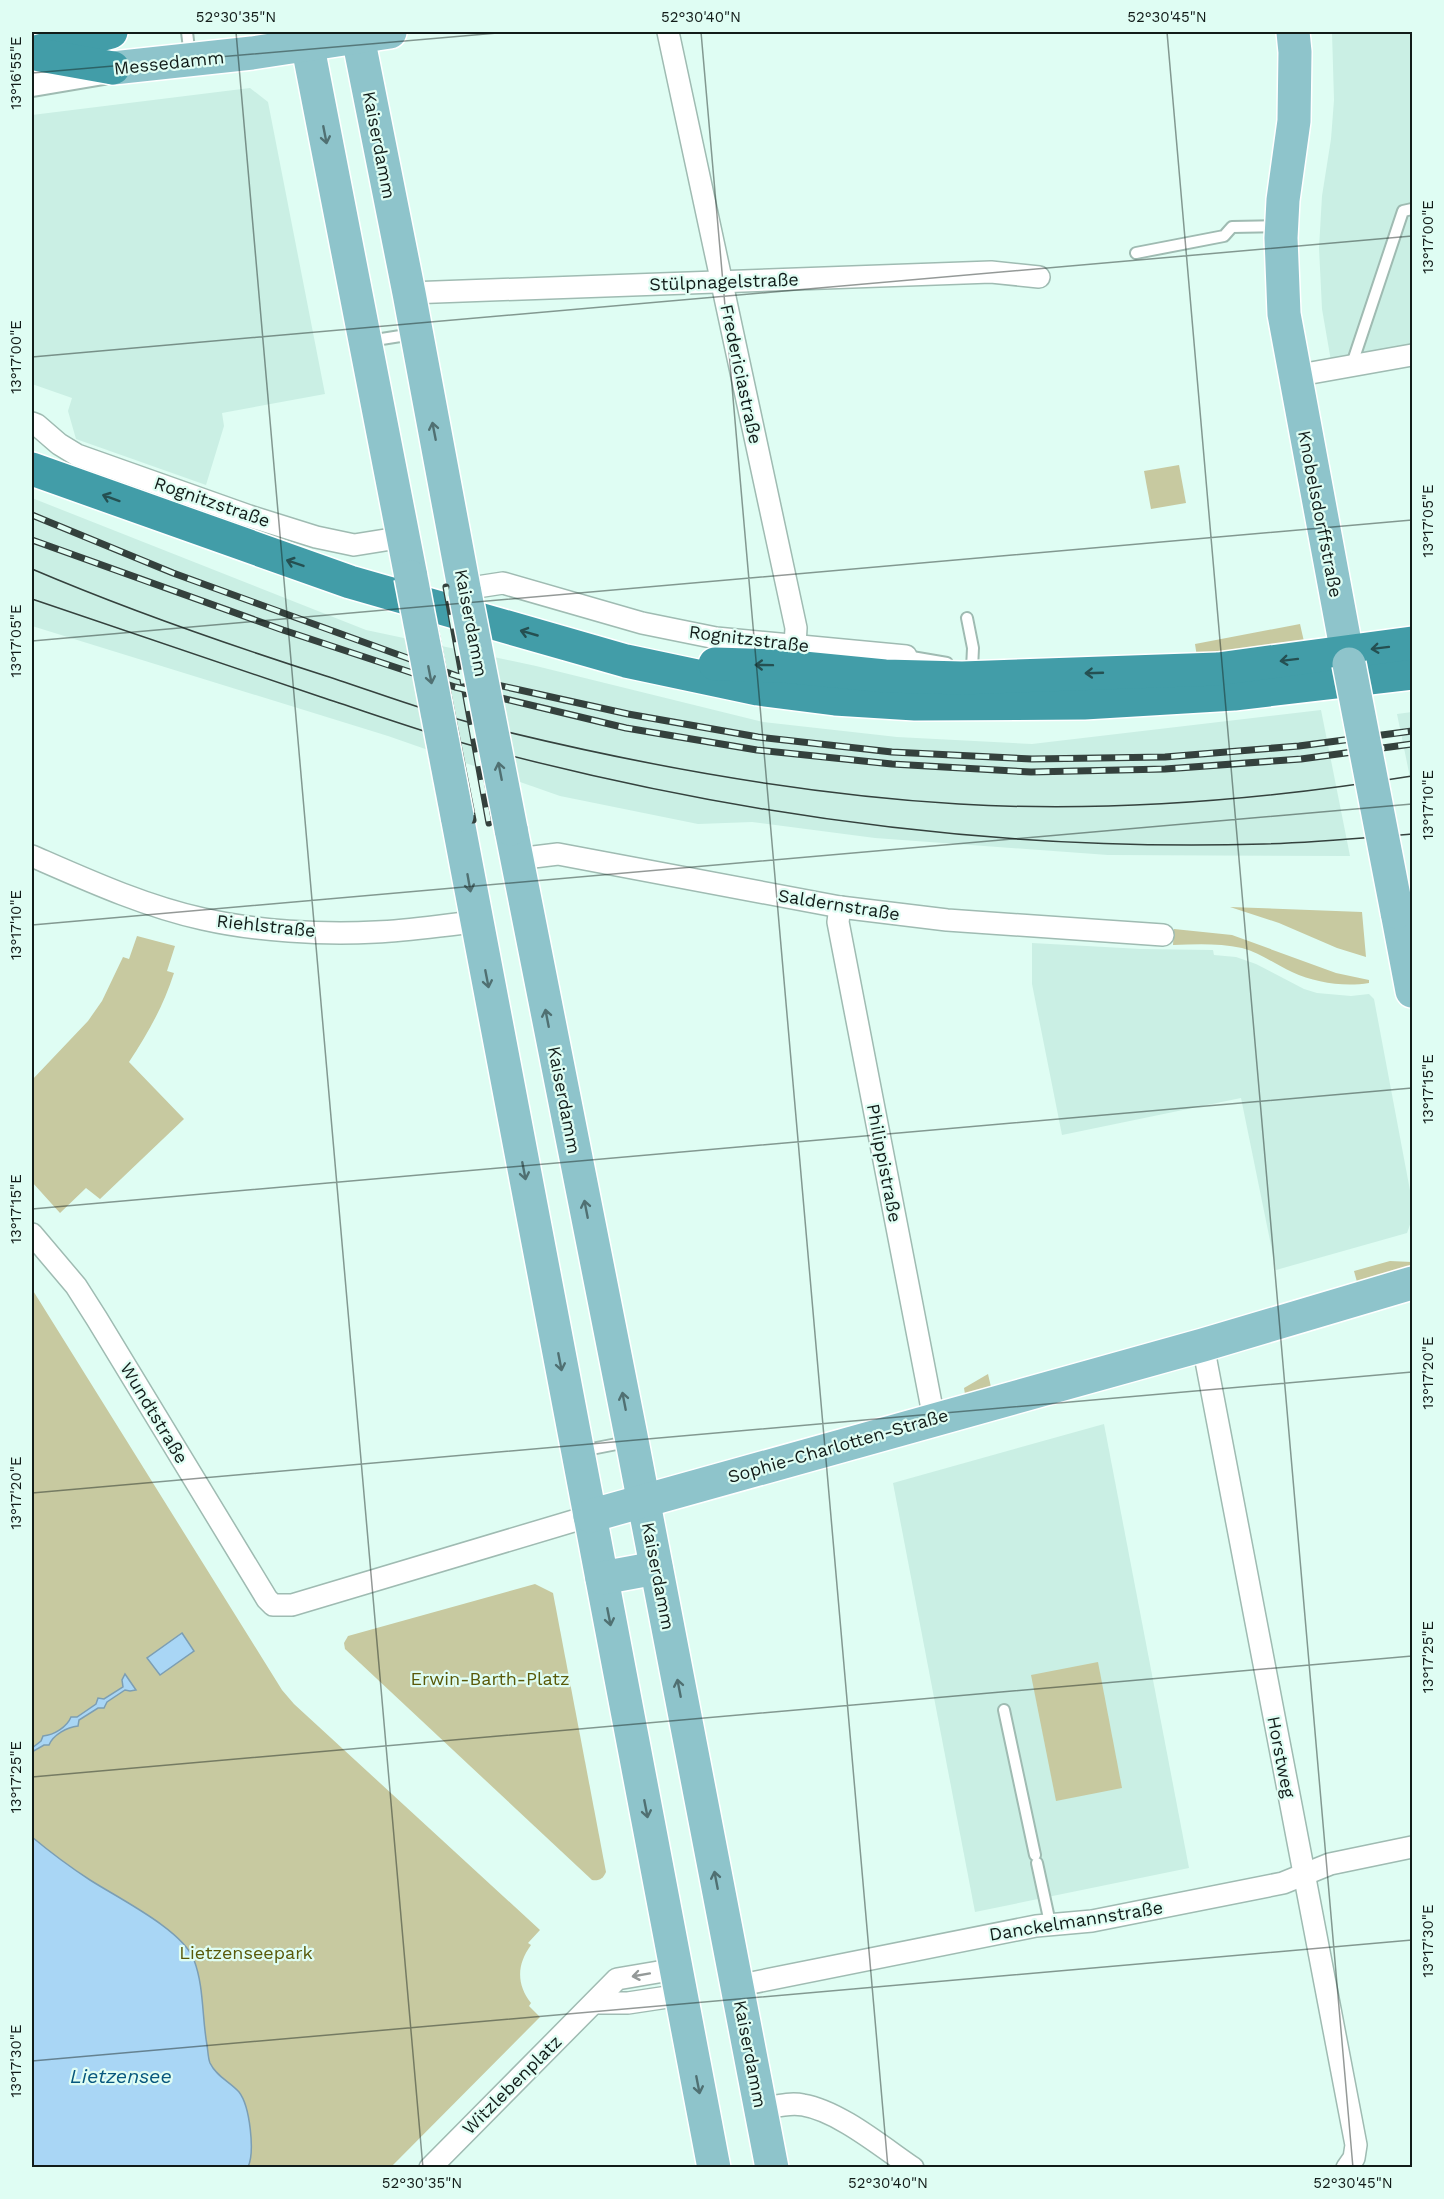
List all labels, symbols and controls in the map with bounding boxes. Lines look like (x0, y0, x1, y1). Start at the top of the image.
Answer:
text: 52°30'35"N (196, 8, 276, 26)
text: 52°30'40"N (661, 8, 741, 26)
text: 52°30'45"N (1127, 8, 1207, 26)
text: 13°16'55"E (7, 36, 25, 110)
street label: Messedamm (113, 46, 225, 79)
street label: Kaiserdamm (359, 89, 400, 201)
one-way arrow (320, 124, 331, 144)
text: 13°17'00"E (1419, 200, 1437, 274)
street label: Stülpnagelstraße (649, 268, 799, 295)
street label: Fredericiastraße (716, 302, 767, 446)
text: 13°17'00"E (7, 320, 25, 394)
one-way arrow (428, 421, 439, 441)
street label: Knobelsdorffstraße (1294, 429, 1347, 599)
street label: Rognitzstraße (152, 472, 273, 531)
text: 13°17'05"E (1419, 485, 1437, 557)
one-way arrow (102, 491, 121, 502)
one-way arrow (286, 556, 305, 567)
street label: Kaiserdamm (451, 567, 492, 679)
text: 13°17'05"E (7, 605, 25, 677)
street label: Rognitzstraße (688, 621, 810, 656)
one-way arrow (520, 627, 539, 639)
one-way arrow (1370, 643, 1390, 654)
one-way arrow (1279, 655, 1299, 666)
one-way arrow (754, 660, 774, 671)
one-way arrow (425, 665, 436, 685)
one-way arrow (1085, 668, 1105, 679)
one-way arrow (494, 762, 505, 782)
text: 13°17'10"E (1419, 770, 1437, 840)
one-way arrow (464, 873, 475, 893)
street label: Saldernstraße (777, 885, 901, 924)
text: 13°17'10"E (7, 890, 25, 960)
street label: Riehlstraße (215, 910, 317, 941)
one-way arrow (482, 969, 493, 988)
one-way arrow (541, 1009, 552, 1029)
street label: Kaiserdamm (544, 1044, 585, 1156)
text: 13°17'15"E (1419, 1054, 1437, 1124)
street label: Philippistraße (863, 1102, 906, 1224)
one-way arrow (519, 1160, 530, 1180)
text: 13°17'15"E (7, 1174, 25, 1244)
one-way arrow (580, 1200, 591, 1220)
text: 13°17'20"E (1419, 1337, 1437, 1409)
one-way arrow (555, 1352, 566, 1371)
street label: Wundtstraße (116, 1359, 193, 1467)
one-way arrow (618, 1391, 629, 1411)
street label: Sophie-Charlotten-Straße (725, 1404, 951, 1487)
text: 13°17'20"E (7, 1457, 25, 1529)
street label: Kaiserdamm (638, 1520, 679, 1632)
one-way arrow (604, 1607, 615, 1626)
text: 13°17'25"E (1419, 1621, 1437, 1693)
park label: Erwin-Barth-Platz (410, 1668, 570, 1689)
one-way arrow (673, 1679, 684, 1699)
street label: Horstweg (1263, 1714, 1300, 1800)
text: 13°17'25"E (7, 1741, 25, 1813)
one-way arrow (640, 1798, 651, 1818)
one-way arrow (710, 1870, 721, 1890)
street label: Danckelmannstraße (988, 1896, 1164, 1945)
text: 13°17'30"E (1419, 1905, 1437, 1977)
park label: Lietzenseepark (179, 1942, 313, 1963)
one-way arrow (631, 1970, 651, 1981)
street label: Kaiserdamm (730, 1998, 771, 2110)
text: 13°17'30"E (7, 2025, 25, 2097)
street label: Witzlebenplatz (458, 2031, 566, 2139)
water label: Lietzensee (70, 2064, 172, 2088)
one-way arrow (693, 2075, 704, 2095)
text: 52°30'35"N (382, 2174, 462, 2192)
text: 52°30'40"N (848, 2174, 928, 2192)
text: 52°30'45"N (1313, 2174, 1393, 2192)

